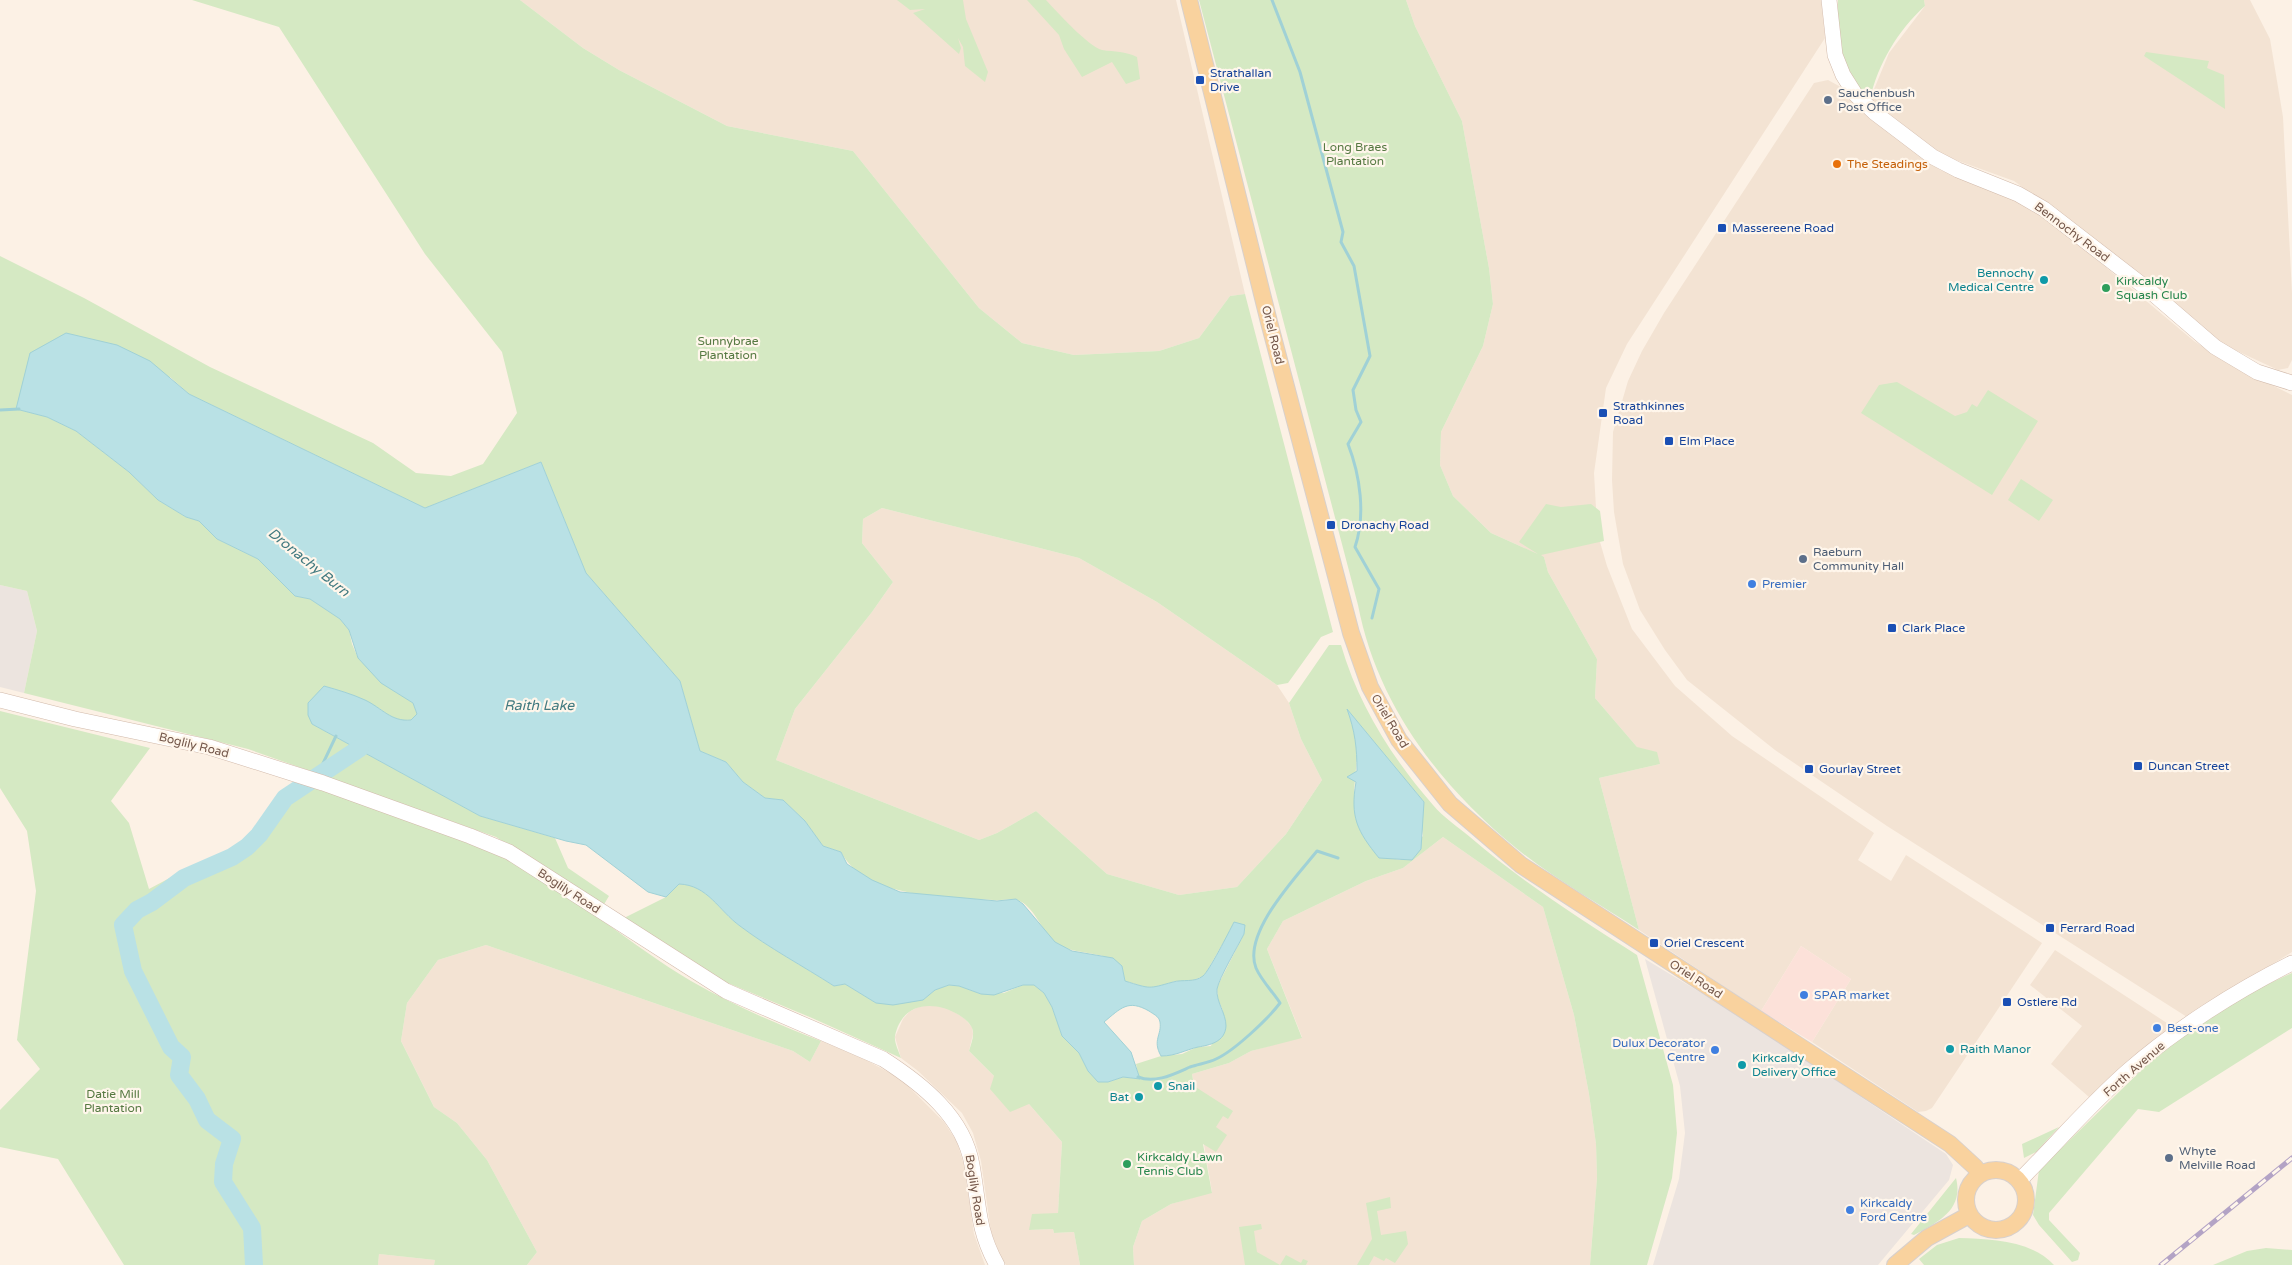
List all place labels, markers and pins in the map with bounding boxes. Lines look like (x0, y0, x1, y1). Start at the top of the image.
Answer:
place label: Strathallan Drive (1210, 66, 1272, 94)
marker: Strathallan Drive (1194, 74, 1206, 86)
place label: Sauchenbush Post Office (1838, 86, 1915, 114)
marker: Sauchenbush Post Office (1822, 94, 1834, 106)
place label: The Steadings (1847, 157, 1928, 171)
marker: The Steadings (1831, 158, 1843, 170)
place label: Massereene Road (1732, 221, 1834, 235)
marker: Massereene Road (1716, 222, 1728, 234)
place label: Bennochy Medical Centre (1948, 266, 2035, 294)
marker: Bennochy Medical Centre (2038, 274, 2050, 286)
place label: Kirkcaldy Squash Club (2116, 274, 2187, 302)
marker: Kirkcaldy Squash Club (2100, 282, 2112, 294)
place label: Strathkinnes Road (1613, 399, 1685, 427)
marker: Strathkinnes Road (1597, 407, 1609, 419)
place label: Elm Place (1679, 434, 1735, 448)
marker: Elm Place (1663, 435, 1675, 447)
place label: Dronachy Road (1341, 518, 1429, 532)
marker: Dronachy Road (1325, 519, 1337, 531)
place label: Raeburn Community Hall (1813, 545, 1904, 573)
marker: Raeburn Community Hall (1797, 553, 1809, 565)
place label: Premier (1762, 577, 1807, 591)
marker: Premier (1746, 578, 1758, 590)
place label: Clark Place (1902, 621, 1965, 635)
marker: Clark Place (1886, 622, 1898, 634)
place label: Duncan Street (2148, 759, 2230, 773)
marker: Duncan Street (2132, 760, 2144, 772)
place label: Gourlay Street (1819, 762, 1901, 776)
marker: Gourlay Street (1803, 763, 1815, 775)
place label: Ferrard Road (2060, 921, 2135, 935)
marker: Ferrard Road (2044, 922, 2056, 934)
place label: Oriel Crescent (1664, 936, 1745, 950)
marker: Oriel Crescent (1648, 937, 1660, 949)
place label: SPAR market (1814, 988, 1890, 1002)
marker: SPAR market (1798, 989, 1810, 1001)
place label: Ostlere Rd (2017, 995, 2077, 1009)
marker: Ostlere Rd (2001, 996, 2013, 1008)
place label: Best-one (2167, 1021, 2219, 1035)
marker: Best-one (2151, 1022, 2163, 1034)
place label: Dulux Decorator Centre (1612, 1036, 1705, 1064)
place label: Raith Manor (1960, 1042, 2031, 1056)
marker: Raith Manor (1944, 1043, 1956, 1055)
marker: Dulux Decorator Centre (1709, 1044, 1721, 1056)
place label: Kirkcaldy Delivery Office (1752, 1051, 1836, 1079)
marker: Kirkcaldy Delivery Office (1736, 1059, 1748, 1071)
place label: Snail (1168, 1079, 1195, 1093)
marker: Snail (1152, 1080, 1164, 1092)
place label: Bat (1109, 1090, 1129, 1104)
marker: Bat (1133, 1091, 1145, 1103)
place label: Whyte Melville Road (2179, 1144, 2256, 1172)
place label: Kirkcaldy Lawn Tennis Club (1137, 1150, 1223, 1178)
marker: Whyte Melville Road (2163, 1152, 2175, 1164)
marker: Kirkcaldy Lawn Tennis Club (1121, 1158, 1133, 1170)
place label: Kirkcaldy Ford Centre (1860, 1196, 1927, 1224)
marker: Kirkcaldy Ford Centre (1844, 1204, 1856, 1216)

